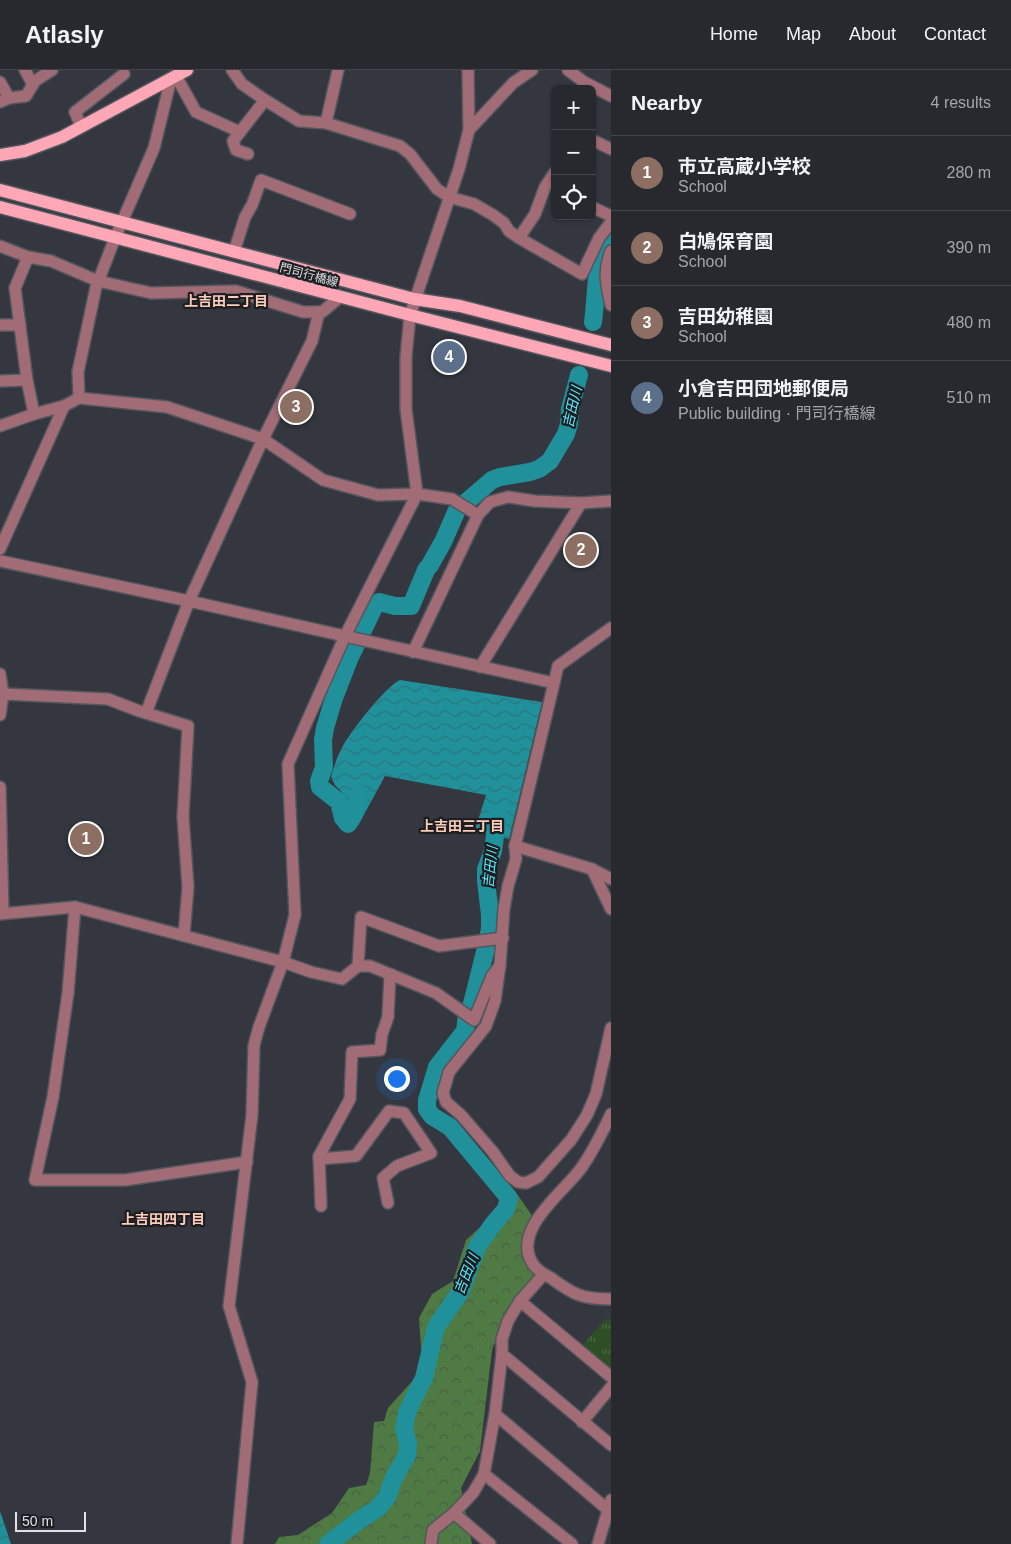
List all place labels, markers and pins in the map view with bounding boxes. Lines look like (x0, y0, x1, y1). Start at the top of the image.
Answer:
pin: 4 (433, 338, 465, 376)
pin: 3 (280, 388, 312, 426)
pin: 2 (565, 531, 597, 569)
pin: 1 (70, 820, 102, 858)

